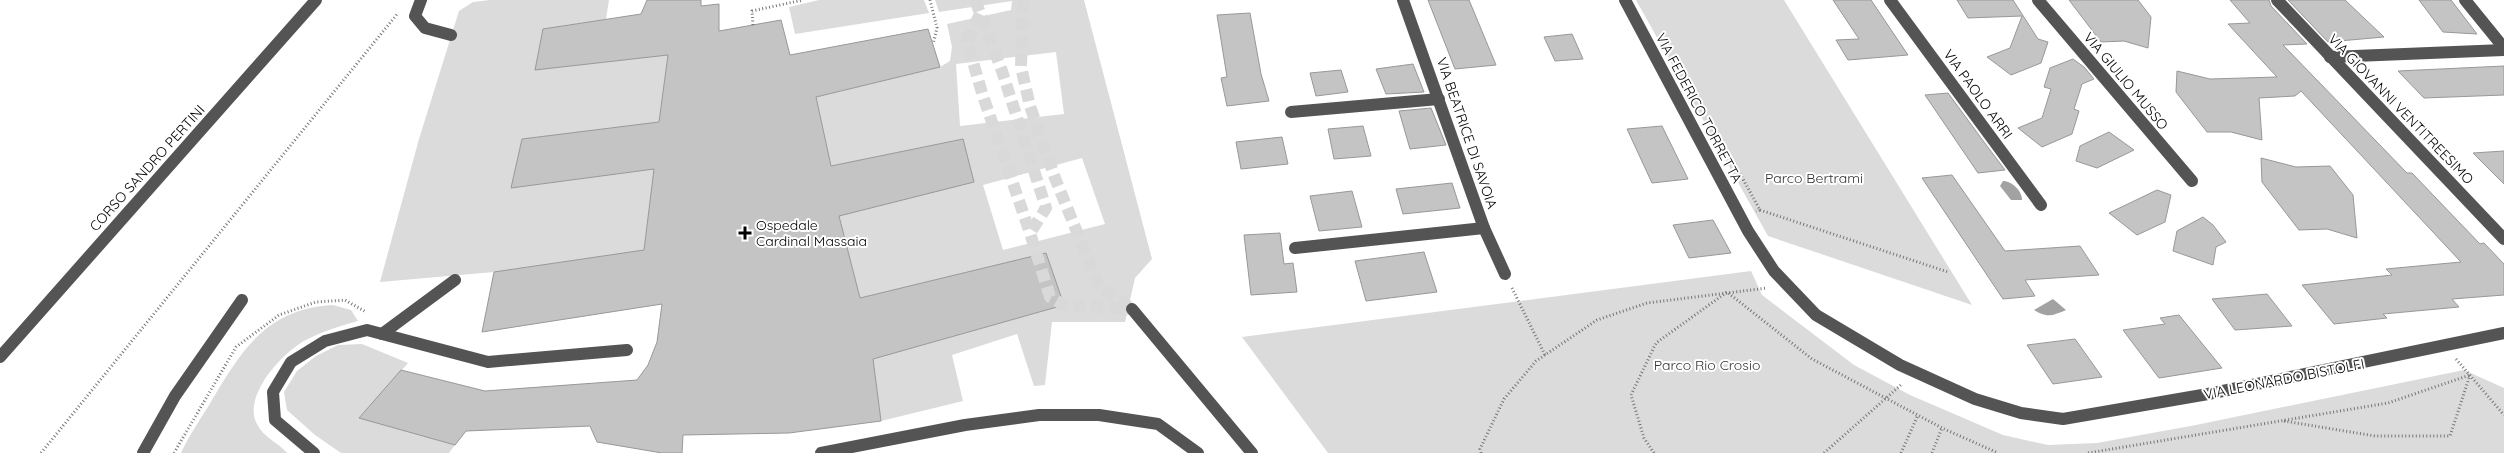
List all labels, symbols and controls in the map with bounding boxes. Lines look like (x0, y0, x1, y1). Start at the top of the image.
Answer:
street label: VIA GIULIO MUSSO (2080, 28, 2172, 134)
street label: VIA FEDERICO TORRETTA (1652, 30, 1746, 186)
street label: VIA GIOVANNI VENTITREESIMO (2324, 30, 2478, 188)
street label: VIA PAOLO ARRI (1939, 46, 2017, 142)
street label: VIA BEATRICE DI SAVOIA (1433, 55, 1501, 211)
street label: CORSO SANDRO PERTINI (86, 101, 208, 235)
park label: Parco Bertrami (1765, 169, 1863, 187)
place label: Ospedale Cardinal Massaia (756, 216, 867, 250)
marker: Ospedale Cardinal Massaia (738, 226, 752, 240)
street label: VIA LEONARDO BISTOLFI (2202, 355, 2366, 403)
park label: Parco Rio Crosio (1654, 356, 1760, 374)

